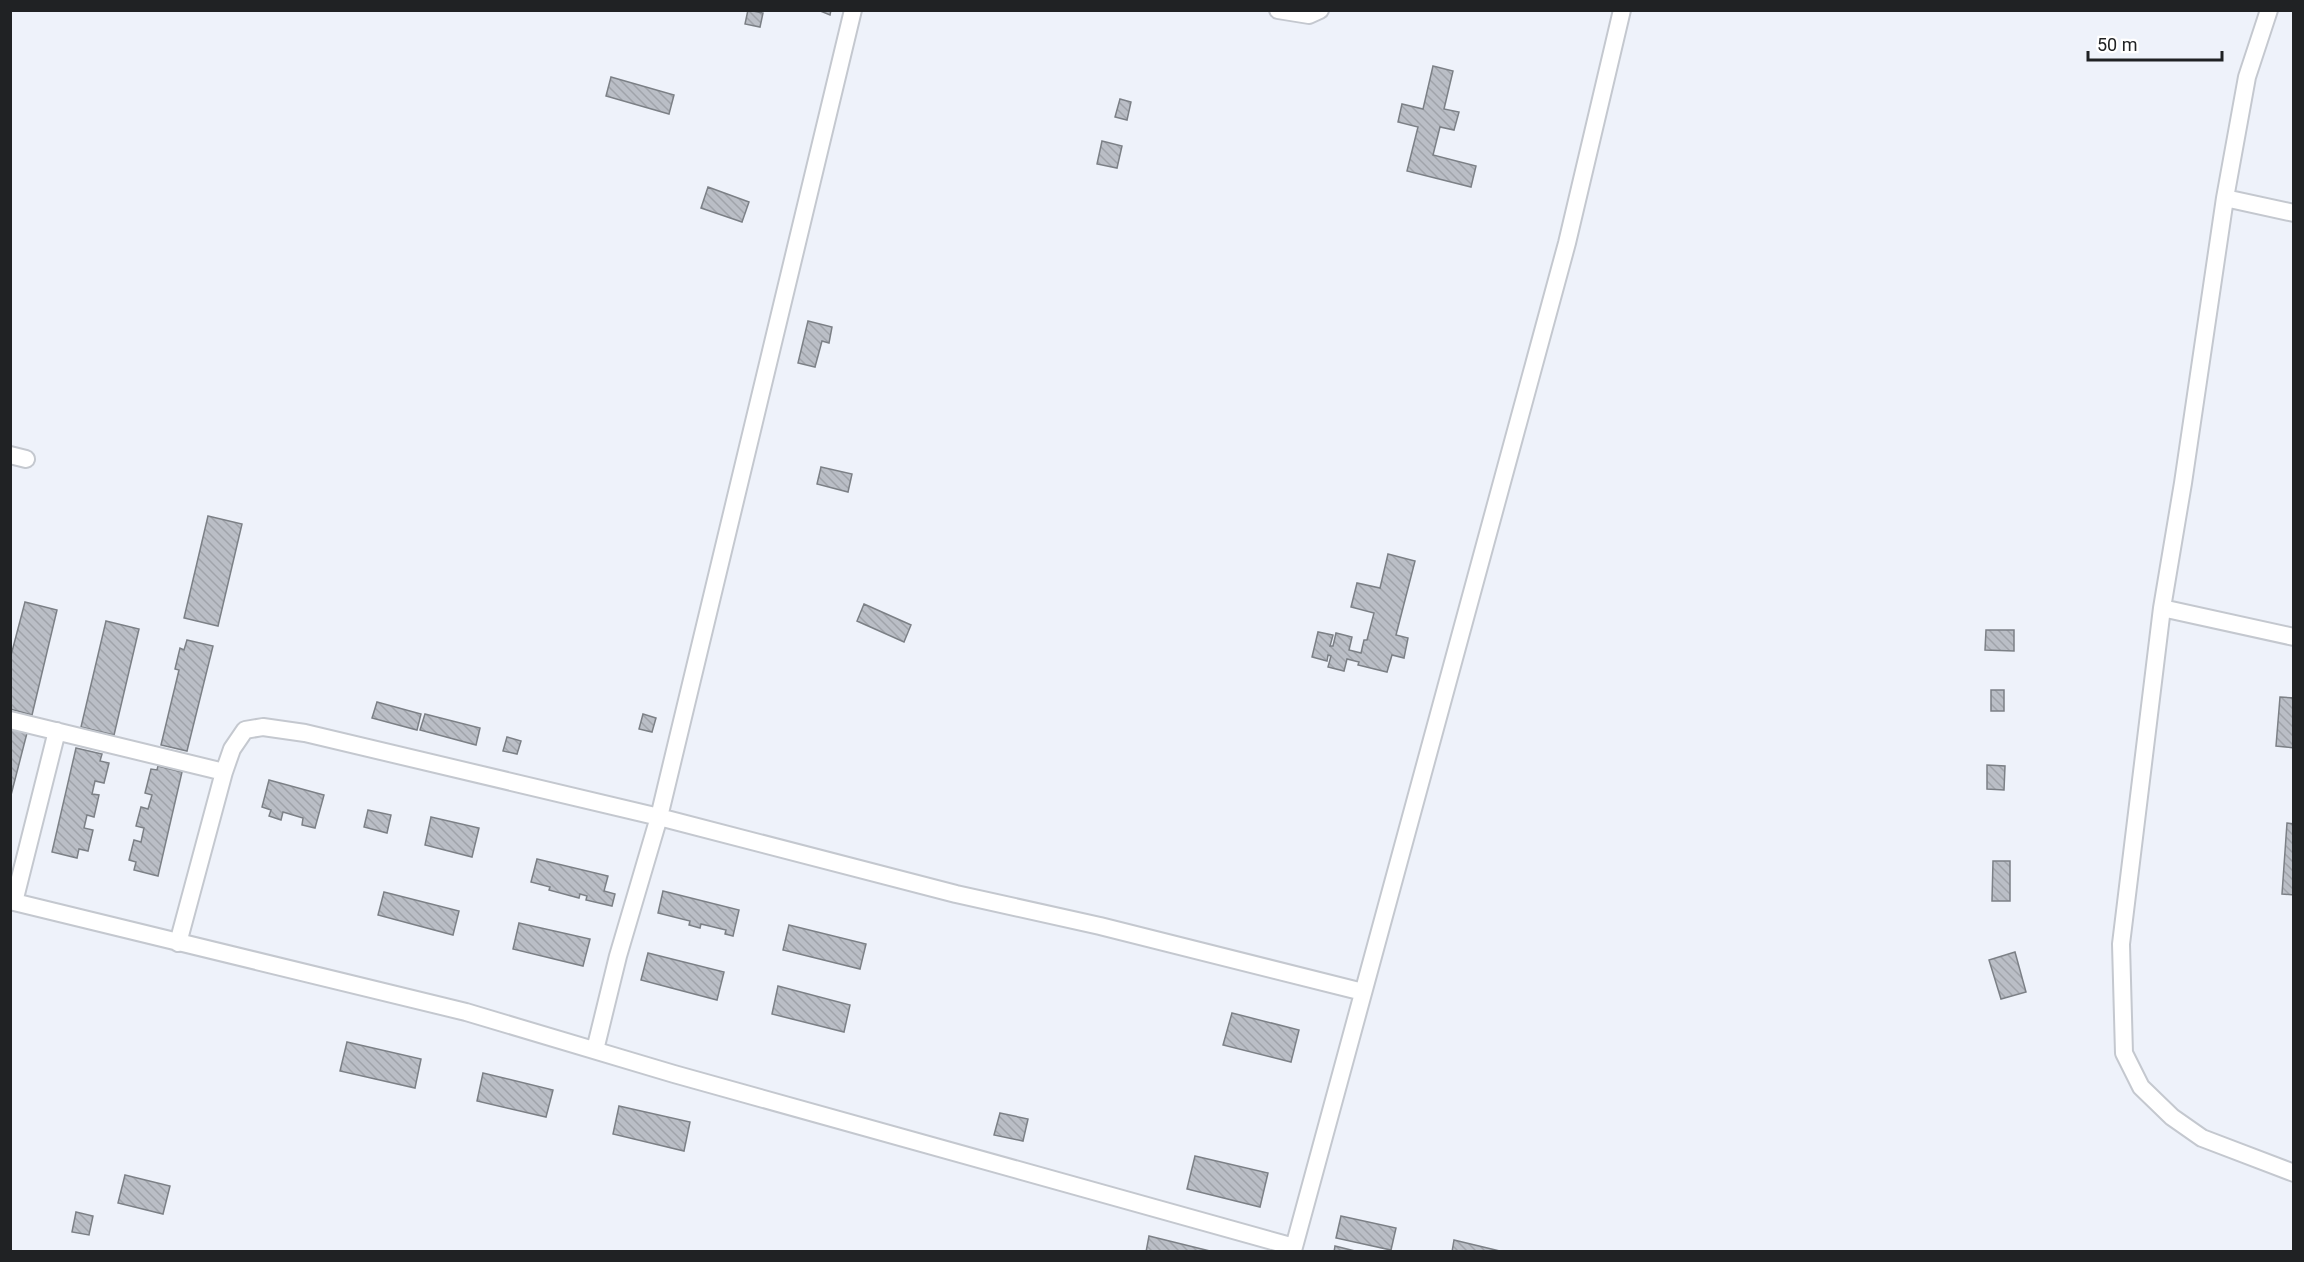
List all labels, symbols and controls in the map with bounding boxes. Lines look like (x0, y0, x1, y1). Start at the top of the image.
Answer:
scale bar (2088, 24, 2222, 62)
text: 50 m (2097, 34, 2137, 55)

